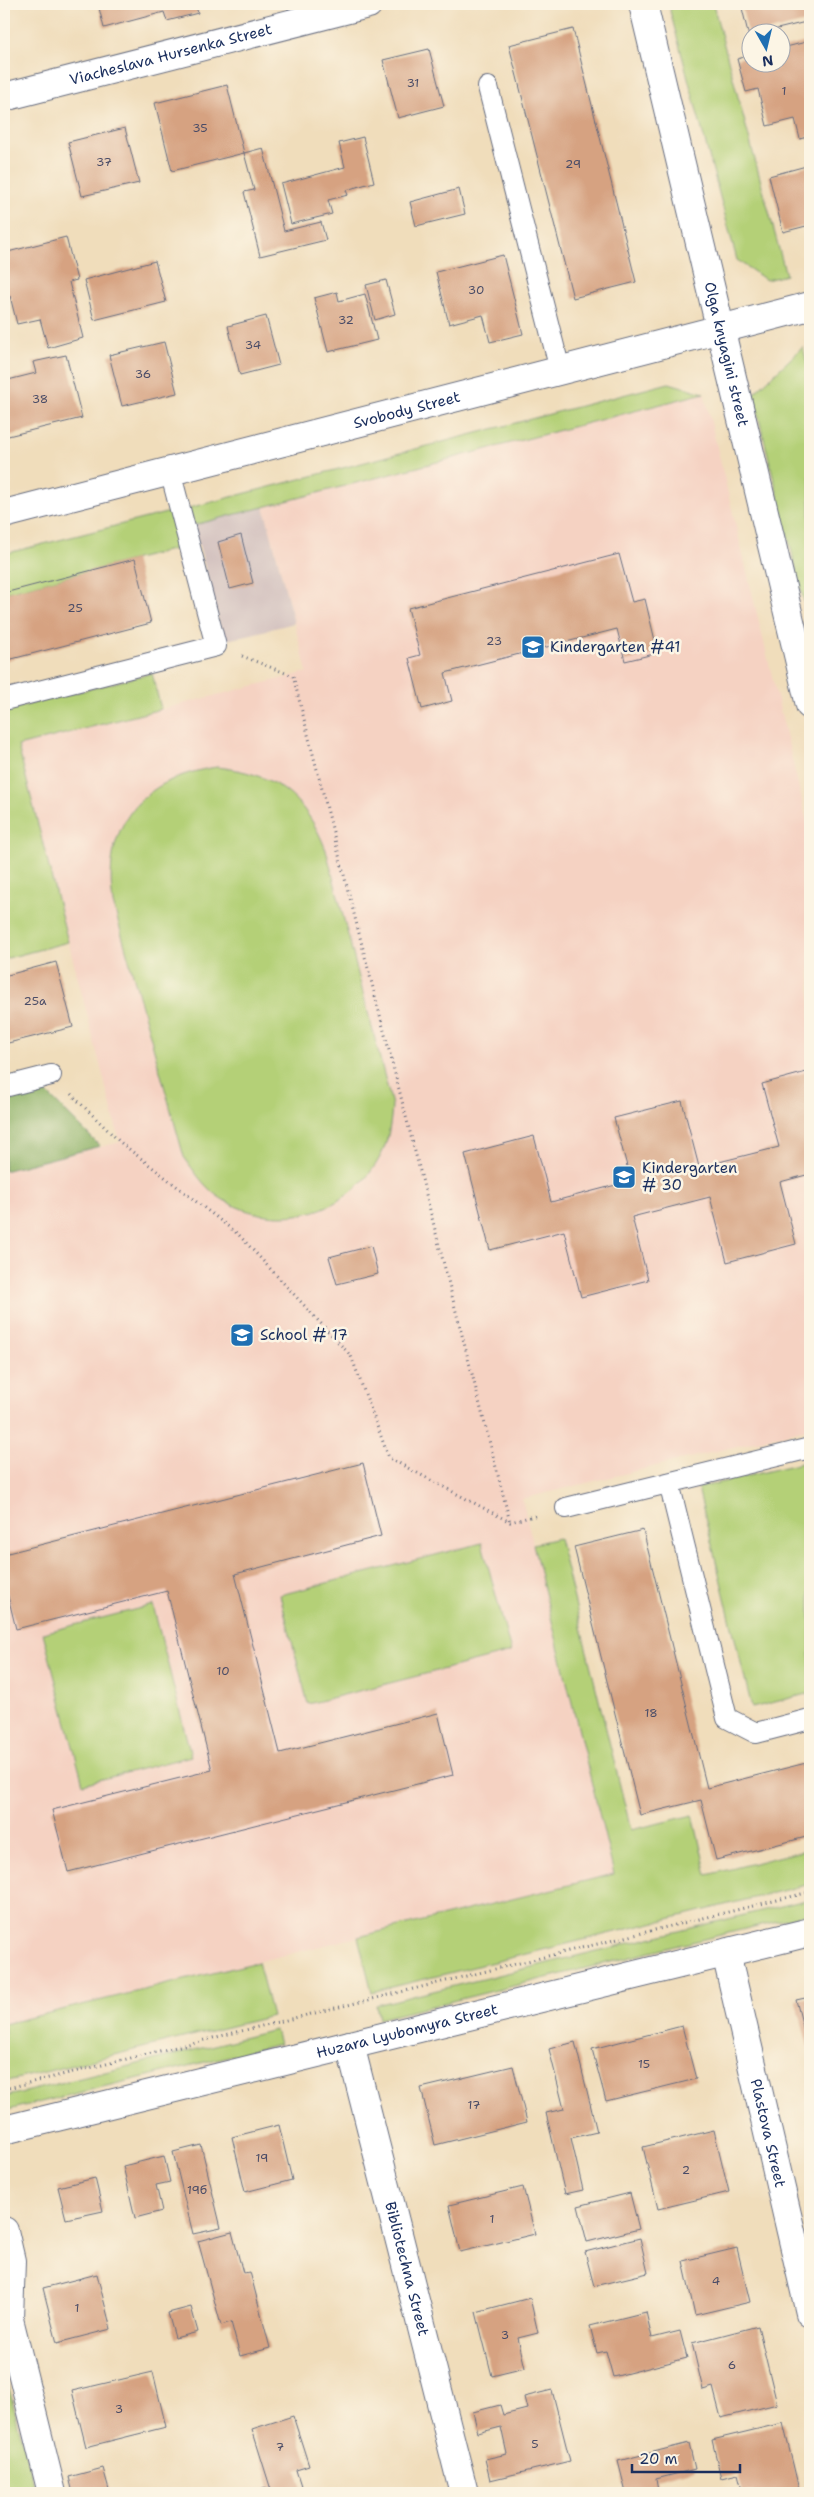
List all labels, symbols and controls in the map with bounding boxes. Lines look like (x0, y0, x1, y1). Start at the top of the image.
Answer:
street label: Viacheslava Hursenka Street (67, 19, 274, 90)
north arrow (742, 22, 792, 72)
text: N (761, 51, 775, 71)
house number: 31 (407, 75, 419, 91)
house number: 1 (781, 83, 787, 99)
house number: 35 (192, 120, 208, 136)
house number: 37 (96, 154, 112, 170)
house number: 29 (565, 156, 581, 172)
street label: Olga knyagini street (699, 280, 753, 429)
house number: 30 (468, 282, 484, 298)
house number: 32 (338, 312, 354, 328)
house number: 34 (245, 337, 261, 353)
house number: 36 (135, 366, 151, 382)
street label: Svobody Street (351, 387, 462, 433)
house number: 38 (32, 391, 48, 407)
house number: 25 (67, 600, 83, 616)
house number: 23 (486, 633, 502, 649)
school or university icon: Kindergarten #41 (520, 634, 546, 660)
place label: Kindergarten #41 (550, 637, 681, 657)
house number: 25а (24, 993, 47, 1009)
place label: Kindergarten # 30 (642, 1158, 737, 1195)
school or university icon: Kindergarten # 30 (611, 1164, 637, 1190)
school or university icon: School # 17 (229, 1322, 255, 1348)
place label: School # 17 (260, 1325, 348, 1345)
house number: 10 (216, 1663, 230, 1679)
house number: 18 (644, 1705, 658, 1721)
street label: Huzara Lyubomyra Street (314, 1999, 500, 2063)
house number: 15 (638, 2056, 650, 2072)
street label: Plastova Street (746, 2077, 790, 2189)
house number: 17 (468, 2097, 480, 2113)
house number: 19 (256, 2150, 268, 2166)
house number: 2 (682, 2162, 690, 2178)
house number: 19б (187, 2182, 207, 2198)
street label: Bibliotechna Street (380, 2200, 434, 2338)
house number: 1 (489, 2211, 495, 2227)
house number: 4 (712, 2273, 720, 2289)
house number: 1 (74, 2300, 80, 2316)
house number: 3 (501, 2327, 509, 2343)
house number: 6 (728, 2357, 736, 2373)
house number: 3 (115, 2401, 123, 2417)
house number: 5 (531, 2436, 539, 2452)
house number: 7 (276, 2439, 284, 2455)
scale bar (632, 2442, 739, 2474)
text: 20 m (639, 2449, 678, 2469)

